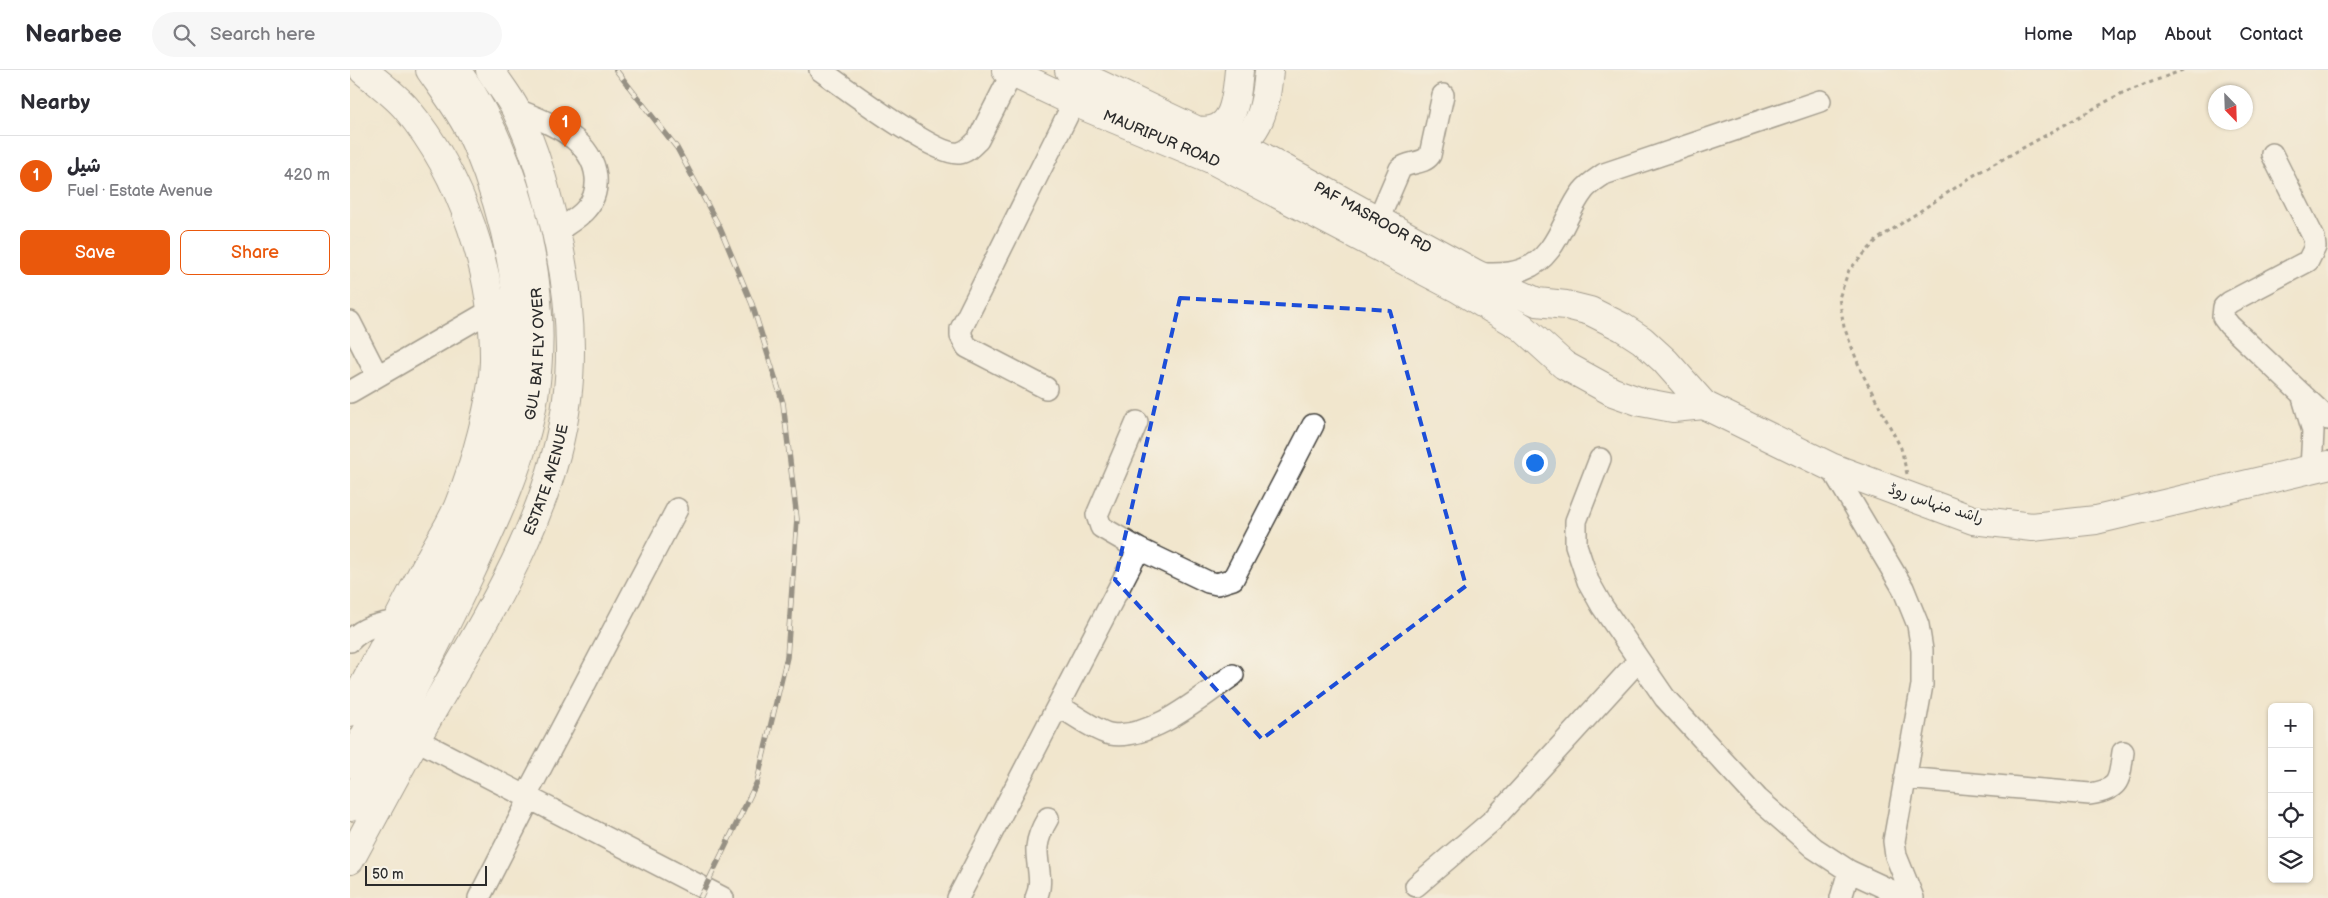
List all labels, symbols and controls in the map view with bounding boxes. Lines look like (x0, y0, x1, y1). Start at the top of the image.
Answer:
search box (152, 12, 502, 57)
text: Nearbee (25, 20, 122, 49)
icon: search (170, 21, 198, 49)
text: Search here (210, 23, 315, 46)
text: Home (2024, 24, 2073, 45)
text: Map (2101, 24, 2137, 45)
text: About (2165, 24, 2212, 45)
text: Contact (2240, 24, 2303, 45)
north arrow (2208, 85, 2253, 130)
text: Nearby (20, 90, 90, 115)
pin: 1 (549, 106, 581, 147)
street label: MAURIPUR ROAD (1100, 106, 1223, 172)
text: شیل (67, 155, 101, 178)
text: 1 (33, 166, 39, 185)
text: 420 m (284, 166, 330, 185)
street label: PAF MASROOR RD (1311, 177, 1435, 257)
text: Fuel · Estate Avenue (67, 182, 213, 201)
button: Save (20, 230, 170, 275)
button: Share (180, 230, 330, 275)
street label: GUL BAI FLY OVER (520, 286, 548, 422)
street label: ESTATE AVENUE (519, 422, 572, 538)
your location (1522, 450, 1548, 476)
street label: راشد منہاس روڈ (1886, 480, 1986, 528)
map controls (2268, 703, 2313, 883)
button: + (2268, 703, 2313, 748)
button: − (2268, 748, 2313, 793)
button: locate (2268, 793, 2313, 838)
button: layers (2268, 838, 2313, 883)
scale bar (365, 863, 488, 886)
text: 50 m (372, 866, 404, 883)

